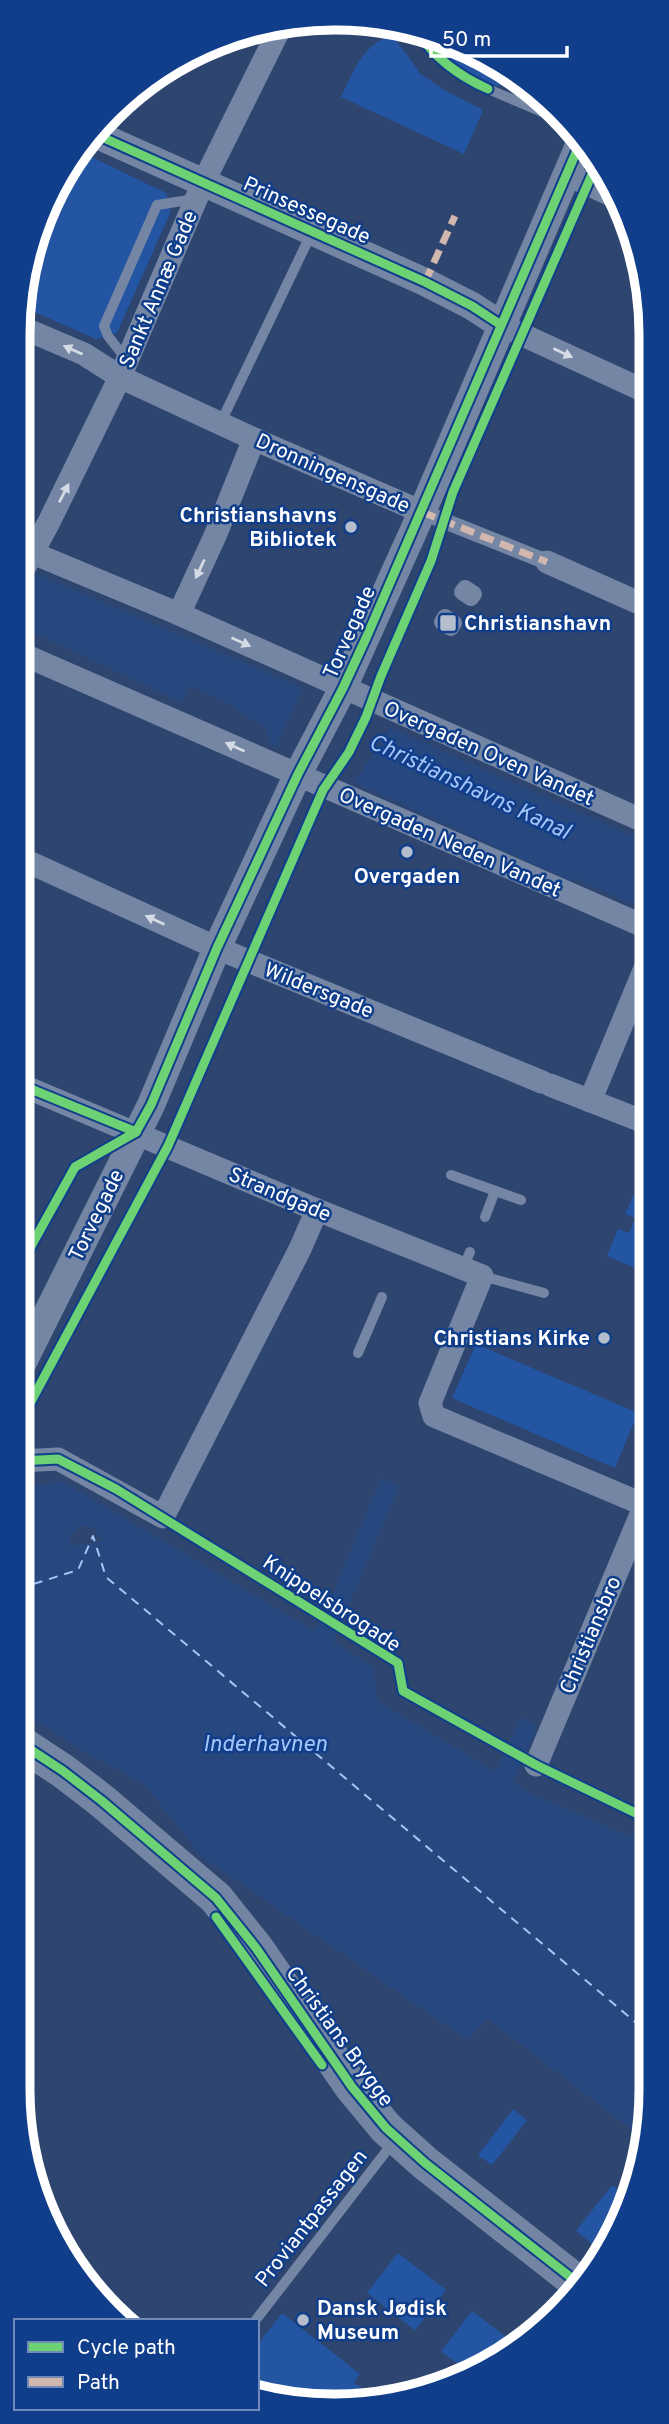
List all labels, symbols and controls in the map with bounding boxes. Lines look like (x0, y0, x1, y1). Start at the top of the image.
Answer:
scale bar (431, 14, 568, 58)
text: 50 m (442, 27, 491, 54)
street label: Prinsessegade (238, 171, 374, 252)
street label: Sankt Annæ Gade (114, 207, 205, 373)
one-way arrow (63, 344, 84, 355)
one-way arrow (552, 348, 573, 359)
street label: Dronningensgade (251, 428, 414, 521)
one-way arrow (57, 482, 69, 502)
place label: Christianshavns Bibliotek (180, 503, 337, 554)
marker: Christianshavns Bibliotek (343, 519, 359, 535)
one-way arrow (194, 559, 205, 580)
street label: Torvegade (318, 582, 383, 683)
place label: Christianshavn (464, 611, 611, 638)
marker: Christianshavn (438, 613, 458, 633)
one-way arrow (231, 636, 251, 648)
street label: Overgaden Oven Vandet (379, 696, 598, 813)
water label: Christianshavns Kanal (364, 729, 575, 848)
one-way arrow (225, 741, 246, 752)
street label: Overgaden Neden Vandet (335, 781, 565, 903)
marker: Overgaden (399, 844, 415, 860)
place label: Overgaden (354, 863, 460, 889)
one-way arrow (145, 914, 165, 926)
street label: Wildersgade (260, 957, 377, 1026)
street label: Strandgade (224, 1162, 335, 1229)
street label: Torvegade (63, 1165, 131, 1266)
place label: Christians Kirke (433, 1326, 590, 1353)
marker: Christians Kirke (596, 1330, 612, 1346)
street label: Knippelsbrogade (257, 1550, 405, 1659)
street label: Christiansbro (554, 1572, 628, 1699)
water label: Inderhavnen (203, 1731, 328, 1760)
street label: Christians Brygge (279, 1961, 399, 2113)
street label: Proviantpassagen (250, 2145, 374, 2293)
place label: Dansk Jødisk Museum (317, 2296, 447, 2347)
marker: Dansk Jødisk Museum (295, 2312, 311, 2328)
legend (14, 2319, 259, 2410)
text: Cycle path (77, 2335, 176, 2362)
text: Path (77, 2370, 120, 2397)

